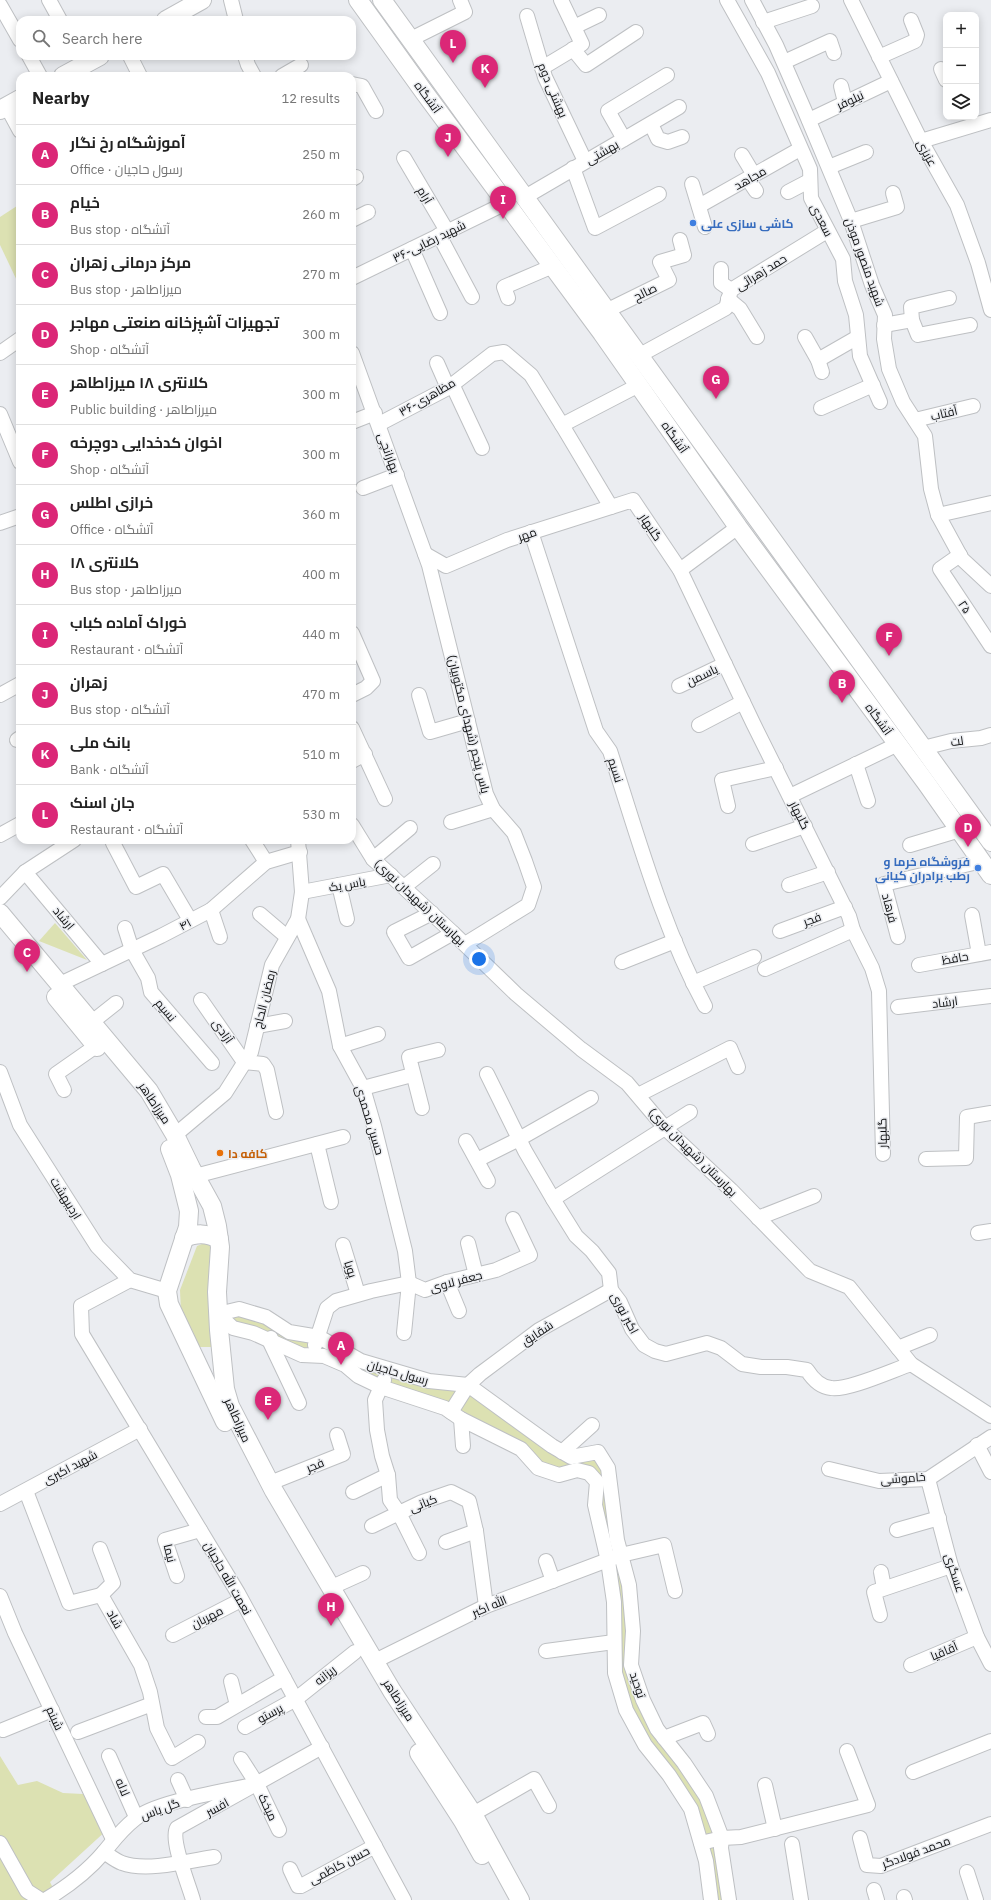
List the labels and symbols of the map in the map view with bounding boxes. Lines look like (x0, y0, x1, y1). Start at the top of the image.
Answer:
pin: L (440, 30, 466, 63)
pin: K (472, 55, 498, 88)
street label: بهشتی دوم (534, 60, 571, 120)
street label: آتشگاه (411, 78, 445, 117)
street label: نیلوفر (833, 87, 866, 113)
pin: J (435, 124, 461, 157)
street label: بهشتی (583, 137, 621, 167)
street label: عزیزی (914, 137, 940, 169)
street label: مجاهد (731, 163, 769, 193)
street label: آرام (413, 184, 436, 207)
pin: I (490, 186, 516, 219)
street label: سعدی (807, 201, 837, 239)
place label: کاشی سازی علی (701, 216, 793, 232)
street label: شهید منصور موذن (842, 216, 888, 309)
street label: ۳۶-شهید رضایی (390, 217, 468, 265)
marker: کاشی سازی علی (688, 218, 698, 228)
street label: حمد زهرائی (733, 250, 789, 294)
street label: صالح (631, 280, 660, 305)
pin: G (703, 366, 729, 399)
street label: ۳۶-مظاهری (396, 375, 458, 419)
street label: آفتاب (929, 402, 960, 423)
street label: آتشگاه (659, 418, 692, 457)
street label: بهارانچی (373, 431, 403, 476)
street label: گلبهار (636, 510, 666, 544)
street label: مهر (515, 524, 539, 545)
street label: ۲۵ (955, 598, 975, 616)
pin: F (876, 623, 902, 656)
street label: یاس پنجم (شهدای مکتوبیان) (443, 653, 494, 796)
street label: یاسمن (684, 661, 721, 689)
pin: B (829, 670, 855, 703)
street label: آتشگاه (862, 700, 896, 739)
street label: لت (949, 733, 965, 749)
street label: نسیم (604, 756, 627, 784)
street label: گلبهار (786, 797, 813, 832)
pin: D (955, 814, 981, 847)
place label: فروشگاه خرما و رطب برادران کیانی (875, 854, 970, 884)
street label: بهارستان (شهیدان نوری) (371, 856, 469, 948)
marker: فروشگاه خرما و رطب برادران کیانی (973, 863, 983, 873)
street label: یاس یک (327, 873, 367, 895)
street label: فرهاد (879, 892, 901, 924)
street label: ارشاد (50, 903, 78, 933)
street label: فجر (800, 909, 823, 929)
street label: ۴۱ (176, 915, 194, 933)
pin: C (14, 939, 40, 972)
street label: حافظ (940, 948, 970, 968)
your location (469, 949, 489, 969)
street label: رمضان الحاج (249, 968, 279, 1030)
street label: ارشاد (931, 993, 959, 1011)
street label: نسیم (151, 996, 180, 1025)
street label: آزادی (209, 1016, 237, 1047)
street label: میرزاطاهر (135, 1079, 174, 1127)
street label: حسین محمدی (352, 1083, 388, 1157)
street label: بهارستان (شهیدان نوری) (645, 1104, 741, 1200)
street label: گلبهار (874, 1118, 890, 1149)
place label: کافه دا (228, 1146, 268, 1161)
marker: کافه دا (215, 1148, 225, 1158)
street label: اردیبهشت (47, 1174, 85, 1222)
street label: پویا (339, 1259, 361, 1281)
street label: جعفر لاوی (428, 1267, 484, 1295)
street label: اکبر نوری (608, 1290, 642, 1336)
street label: شقایق (518, 1317, 556, 1349)
pin: A (328, 1332, 354, 1365)
street label: رسول حاجیان (366, 1356, 430, 1388)
pin: E (255, 1387, 281, 1420)
street label: میرزاطاهر (221, 1395, 254, 1444)
street label: شهید اکبری (40, 1446, 100, 1488)
street label: فجر (303, 1455, 326, 1476)
street label: خاموشی (880, 1469, 926, 1487)
street label: کیانی (407, 1491, 439, 1515)
street label: نعمت الله حاجیان (201, 1539, 255, 1617)
street label: نیما (161, 1542, 179, 1564)
street label: عسگری (942, 1552, 968, 1594)
street label: الله اکبر (468, 1592, 509, 1620)
pin: H (318, 1593, 344, 1626)
street label: مهربان (188, 1603, 226, 1631)
street label: شاد (104, 1607, 126, 1631)
street label: آقاقیا (928, 1638, 961, 1663)
street label: ریزانه (311, 1662, 339, 1688)
street label: توحید (627, 1670, 650, 1701)
street label: میرزاطاهر (379, 1675, 418, 1724)
street label: پرستو (254, 1699, 287, 1728)
street label: شبنم (42, 1704, 67, 1733)
street label: لاله (113, 1776, 133, 1798)
street label: میخک (255, 1791, 281, 1823)
street label: گل یاس (138, 1795, 182, 1823)
street label: افسر (202, 1795, 231, 1820)
street label: محمد فولادگر (879, 1833, 952, 1872)
street label: حسن کاظمی (306, 1843, 372, 1887)

